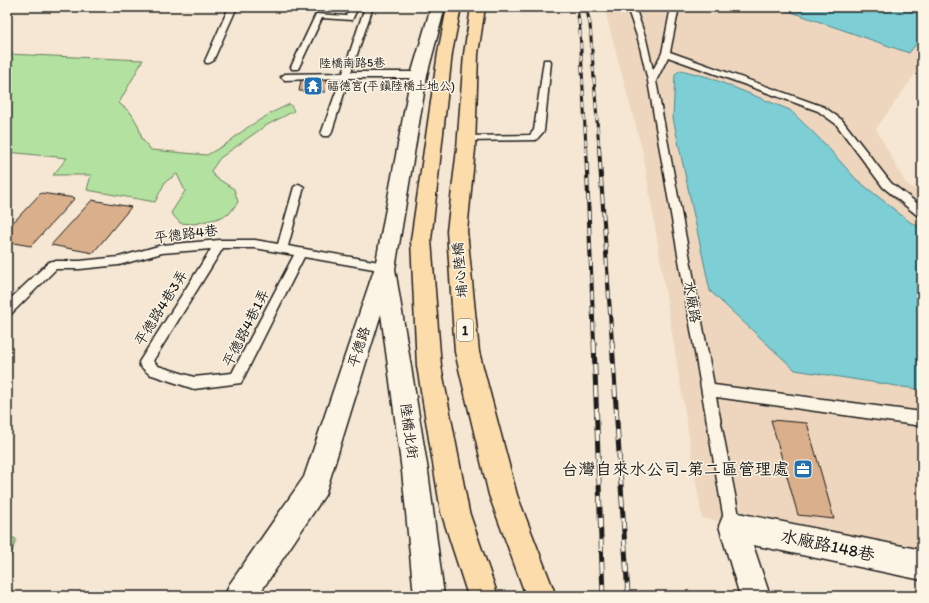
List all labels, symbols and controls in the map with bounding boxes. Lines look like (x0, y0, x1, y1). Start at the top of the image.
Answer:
street label: 陸橋南路5巷 (319, 55, 385, 71)
temple icon: 福德宮(平鎮陸橋土地公) (302, 75, 324, 97)
place label: 福德宮(平鎮陸橋土地公) (327, 79, 455, 93)
street label: 平德路4巷 (153, 222, 220, 246)
street label: 埔心陸橋 (449, 241, 471, 299)
street label: 平德路4巷3弄 (131, 267, 191, 349)
street label: 水廠路 (680, 280, 704, 324)
street label: 平德路4巷1弄 (219, 286, 273, 370)
road number: 1 (457, 319, 473, 341)
street label: 平德路 (344, 324, 374, 370)
street label: 陸橋北街 (397, 402, 421, 460)
office icon: 台灣自來水公司-第二區管理處 (792, 458, 814, 480)
place label: 台灣自來水公司-第二區管理處 (561, 459, 789, 479)
street label: 水廠路148巷 (779, 525, 878, 565)

